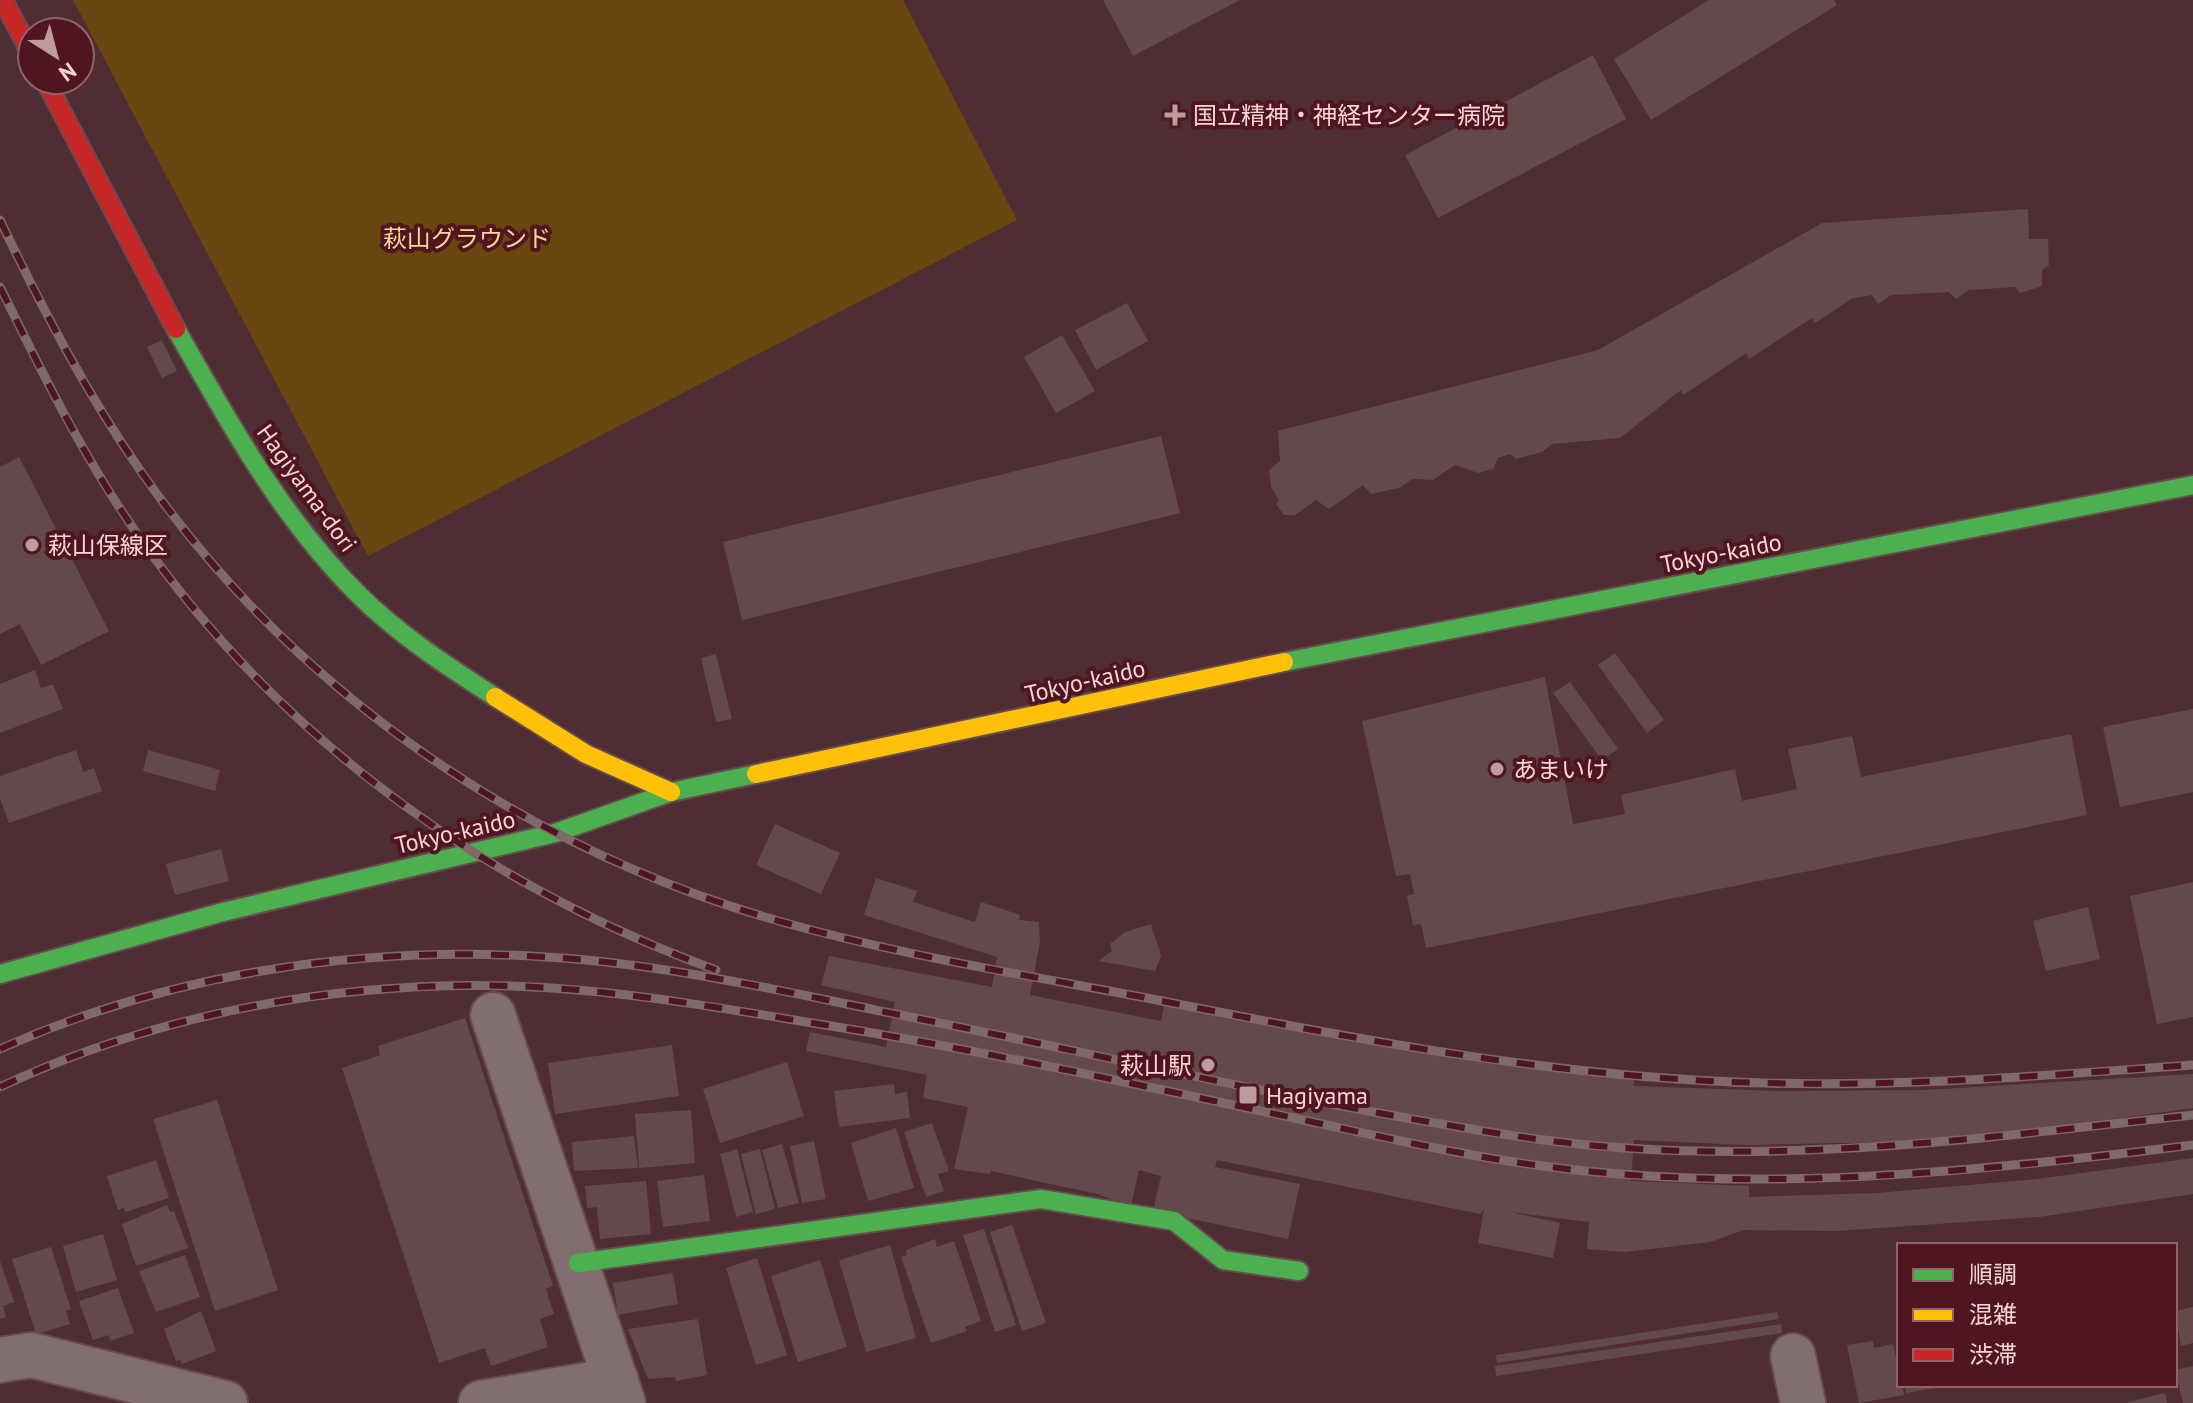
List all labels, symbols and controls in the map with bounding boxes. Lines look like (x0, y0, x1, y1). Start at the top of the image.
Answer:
north arrow (16, 16, 96, 96)
text: N (54, 57, 82, 88)
place label: 国立精神・神経センター病院 (1193, 100, 1505, 131)
marker: 国立精神・神経センター病院 (1164, 104, 1186, 126)
park label: 萩山グラウンド (383, 223, 551, 254)
street label: Hagiyama-dori (250, 418, 364, 558)
street label: Tokyo-kaido (1658, 526, 1784, 580)
place label: 萩山保線区 (48, 530, 168, 561)
marker: 萩山保線区 (23, 536, 41, 554)
street label: Tokyo-kaido (1022, 652, 1148, 710)
place label: あまいけ (1513, 754, 1609, 785)
marker: あまいけ (1488, 760, 1506, 778)
street label: Tokyo-kaido (392, 803, 518, 861)
place label: 萩山駅 (1120, 1050, 1192, 1081)
marker: 萩山駅 (1199, 1056, 1217, 1074)
place label: Hagiyama (1266, 1080, 1368, 1111)
marker: Hagiyama (1237, 1084, 1259, 1106)
legend (1897, 1243, 2177, 1387)
text: 順調 (1969, 1259, 2017, 1290)
text: 混雑 (1969, 1299, 2017, 1330)
text: 渋滞 (1969, 1339, 2017, 1370)

